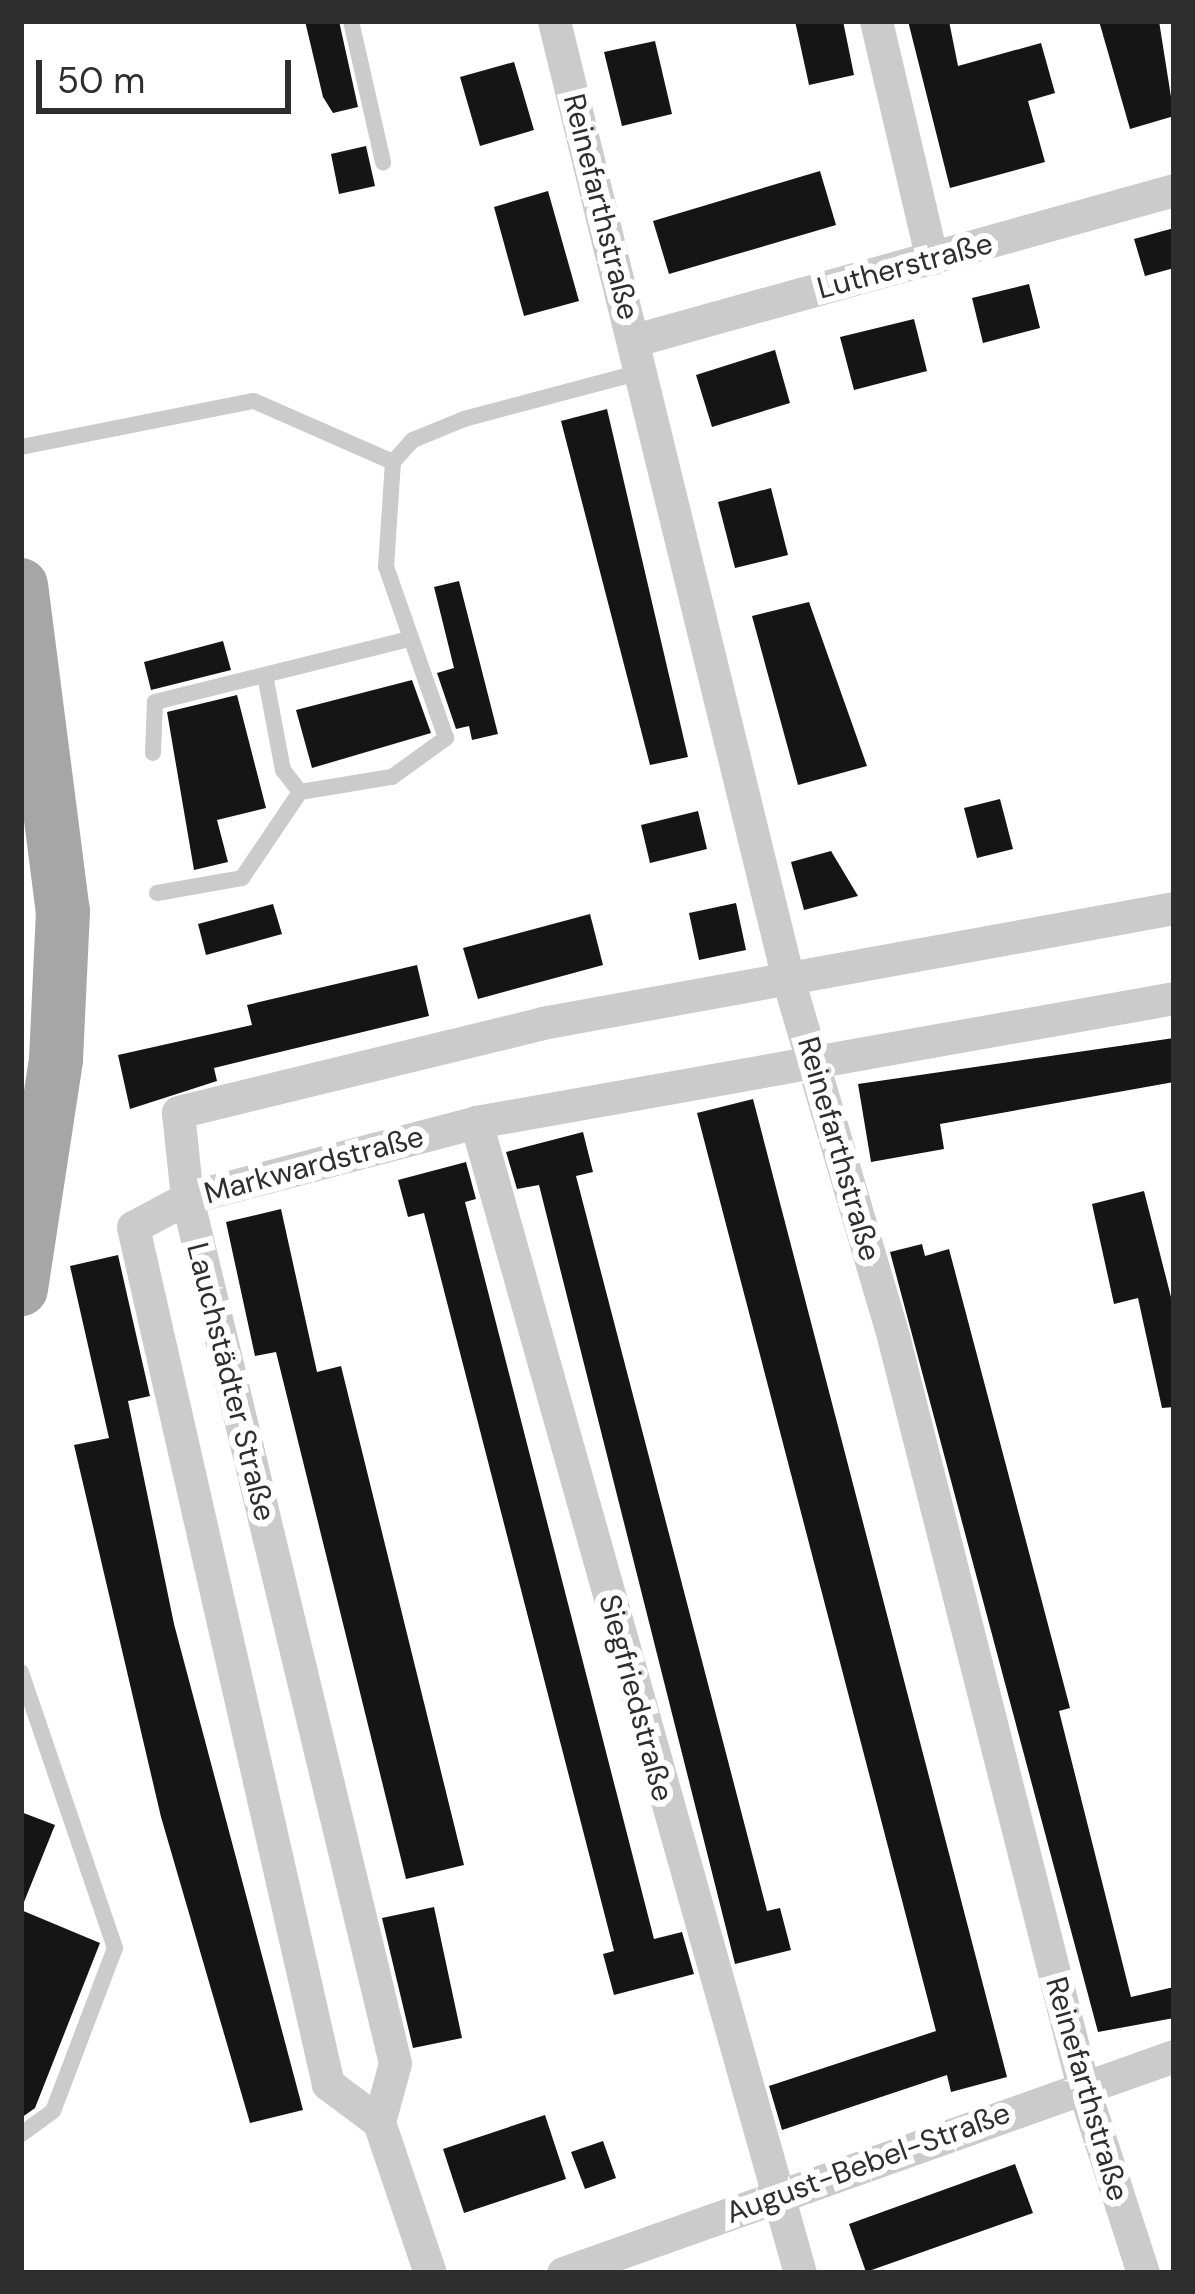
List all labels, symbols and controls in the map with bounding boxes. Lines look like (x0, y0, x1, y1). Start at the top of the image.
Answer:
scale bar (42, 36, 297, 110)
text: 50 m (57, 57, 145, 104)
street label: Reinefarthstraße (556, 90, 646, 324)
street label: Lutherstraße (813, 225, 997, 307)
street label: Reinefarthstraße (790, 1033, 888, 1265)
street label: Markwardstraße (200, 1118, 428, 1212)
street label: Lauchstädter Straße (179, 1239, 283, 1525)
street label: Siegfriedstraße (591, 1591, 681, 1805)
street label: Reinefarthstraße (1038, 1973, 1136, 2205)
street label: August-Bebel-Straße (721, 2095, 1015, 2231)

